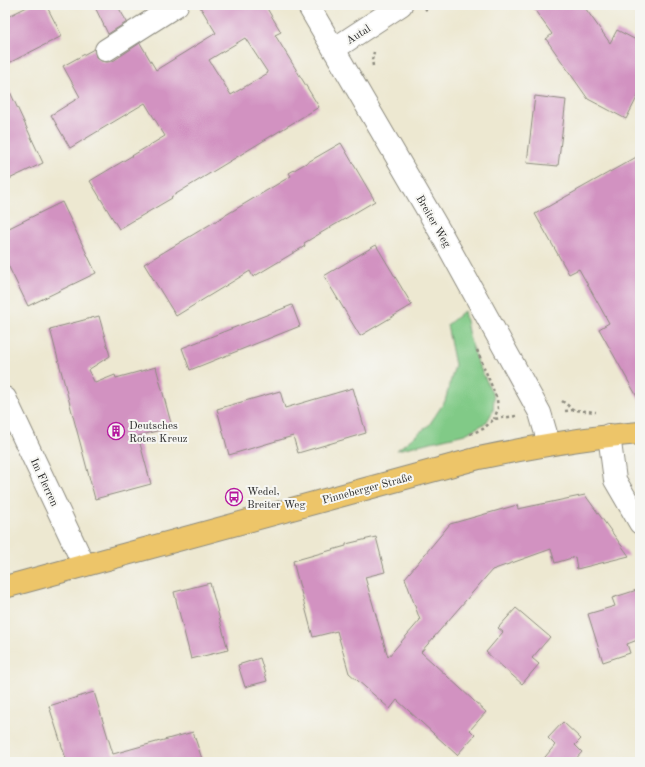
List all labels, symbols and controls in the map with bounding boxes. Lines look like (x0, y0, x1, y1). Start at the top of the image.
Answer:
street label: Autal (345, 23, 373, 47)
street label: Breiter Weg (413, 194, 452, 250)
building icon: Deutsches Rotes Kreuz (106, 421, 126, 441)
place label: Deutsches Rotes Kreuz (129, 421, 188, 445)
street label: Im Flerren (28, 457, 60, 508)
street label: Pinneberger Straße (321, 472, 414, 507)
bus stop icon: Wedel, Breiter Weg (224, 487, 244, 507)
place label: Wedel, Breiter Weg (247, 487, 305, 511)

